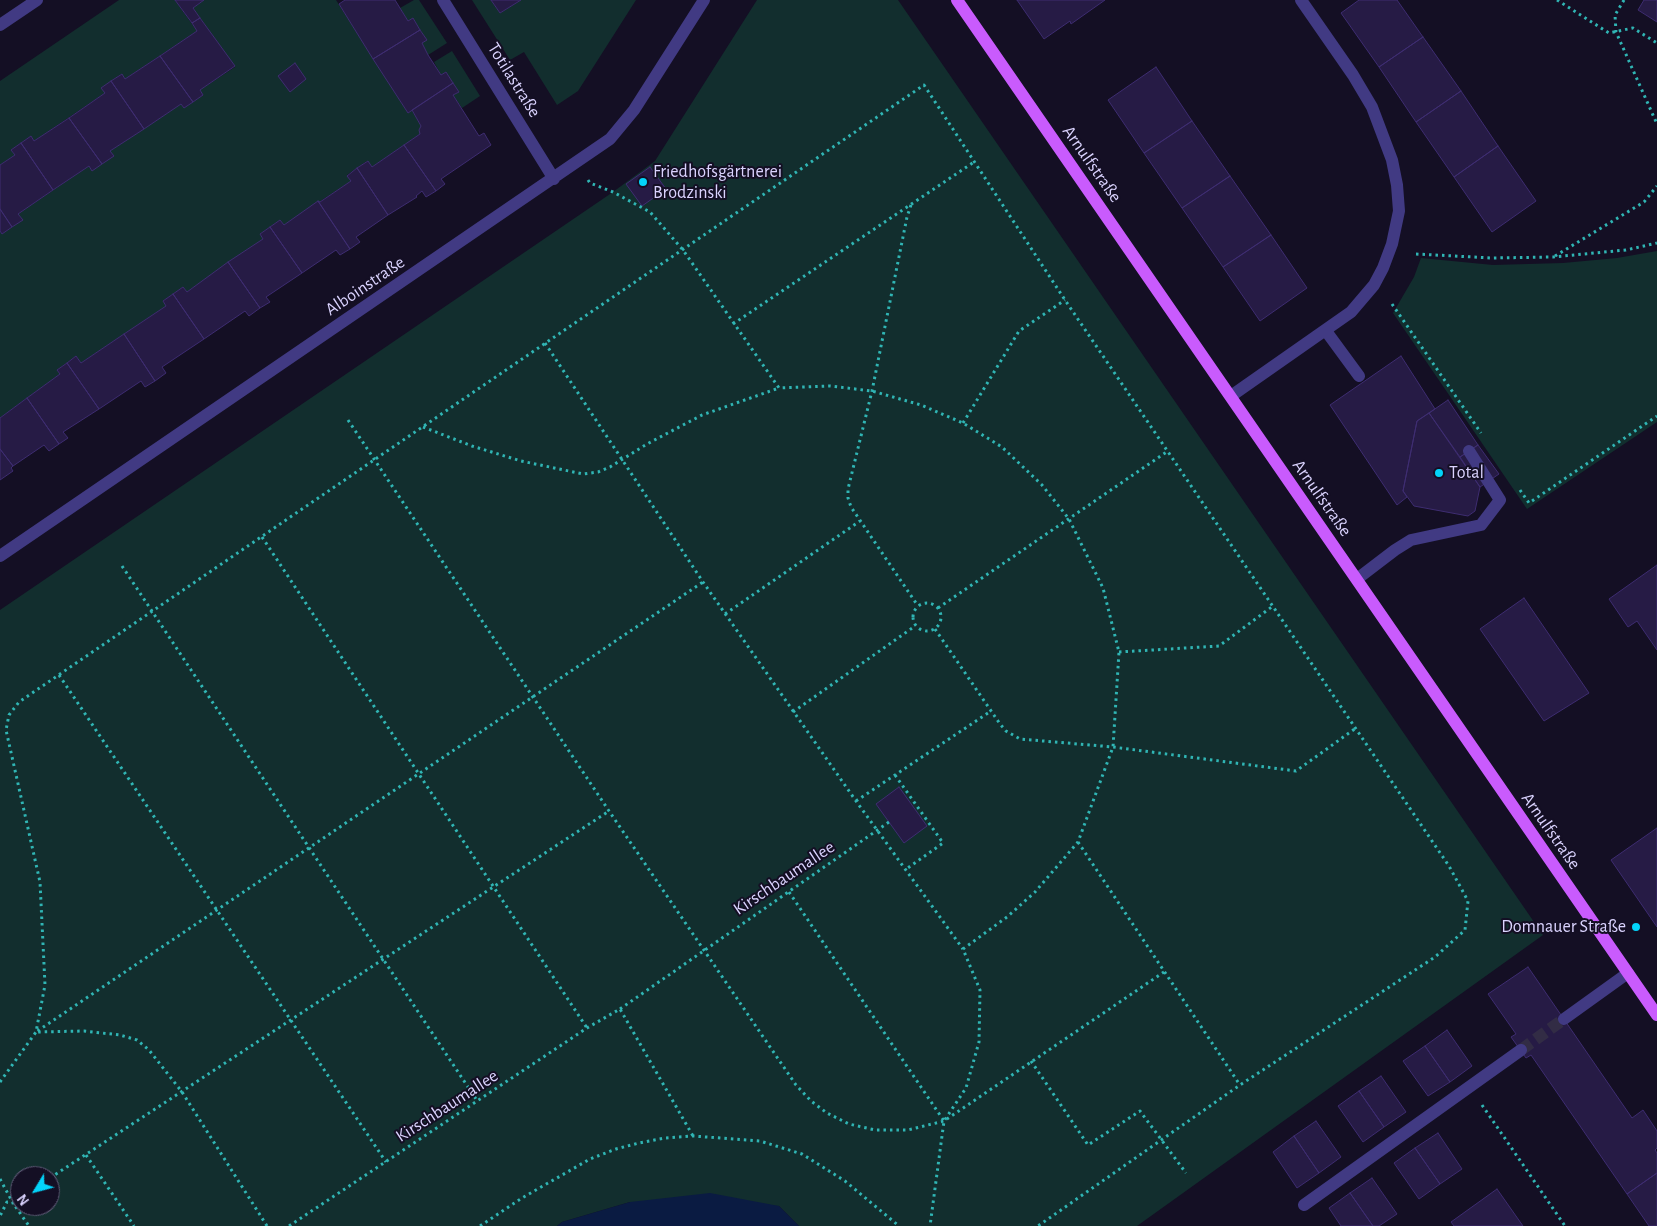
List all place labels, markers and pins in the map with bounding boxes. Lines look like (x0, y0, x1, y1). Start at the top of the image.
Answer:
place label: Friedhofsgärtnerei Brodzinski (653, 161, 782, 203)
marker: Friedhofsgärtnerei Brodzinski (637, 176, 649, 188)
place label: Total (1449, 462, 1484, 484)
marker: Total (1433, 467, 1445, 479)
place label: Domnauer Straße (1501, 916, 1626, 938)
marker: Domnauer Straße (1630, 921, 1642, 933)

